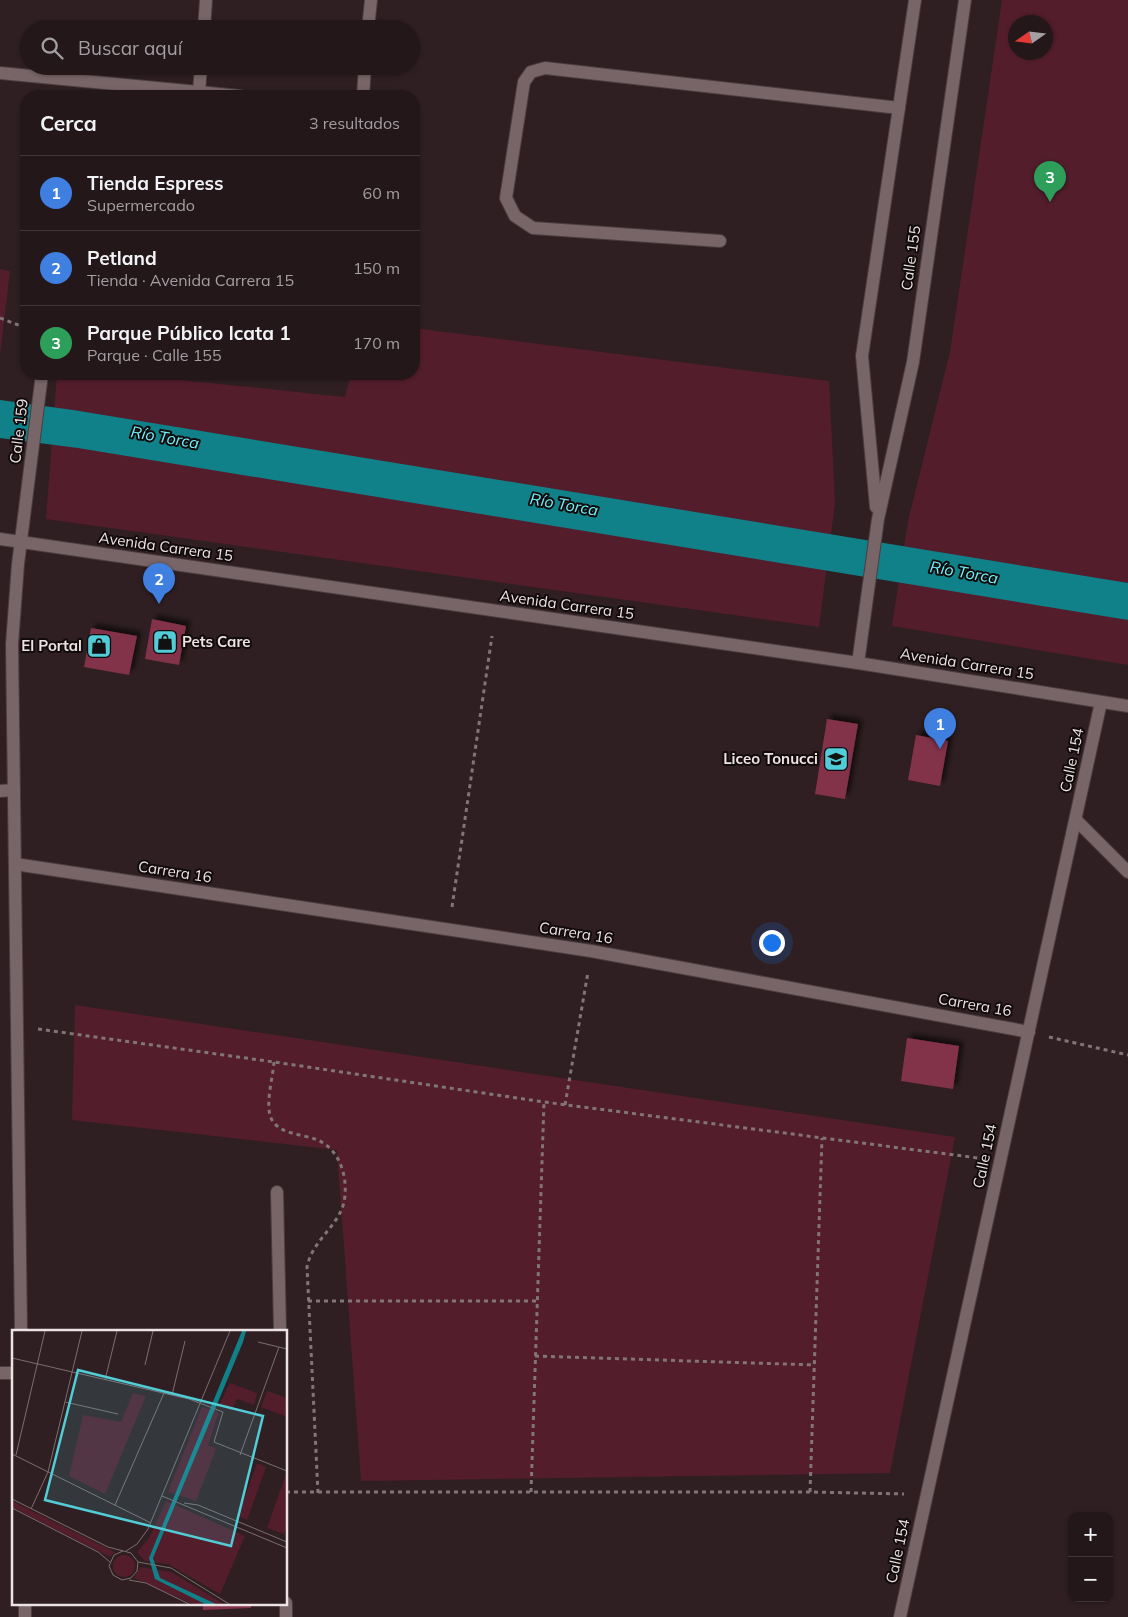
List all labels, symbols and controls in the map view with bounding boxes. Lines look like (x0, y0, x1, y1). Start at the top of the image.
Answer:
north arrow (1008, 15, 1053, 60)
search box (20, 20, 420, 75)
icon: search (38, 34, 66, 62)
text: Buscar aquí (78, 36, 182, 60)
text: Cerca (40, 110, 97, 136)
text: 3 resultados (309, 113, 400, 133)
pin: 3 (1034, 161, 1066, 202)
text: Tienda Espress (87, 171, 224, 195)
text: 1 (51, 183, 61, 203)
text: 60 m (363, 183, 400, 203)
text: Supermercado (87, 195, 195, 215)
street label: Calle 155 (897, 224, 924, 292)
text: Petland (87, 246, 157, 270)
text: 2 (51, 258, 61, 278)
text: 150 m (353, 258, 400, 278)
text: Tienda · Avenida Carrera 15 (87, 270, 294, 290)
text: Parque Público Icata 1 (87, 321, 291, 345)
text: 3 (51, 333, 61, 353)
text: 170 m (353, 333, 400, 353)
text: Parque · Calle 155 (87, 345, 222, 365)
street label: Calle 159 (5, 397, 32, 464)
water label: Río Torca (129, 421, 201, 453)
water label: Río Torca (528, 488, 600, 520)
street label: Avenida Carrera 15 (98, 528, 234, 565)
water label: Río Torca (928, 556, 1000, 588)
pin: 2 (143, 563, 175, 604)
street label: Avenida Carrera 15 (499, 586, 635, 623)
shop icon: Pets Care (152, 629, 178, 655)
place label: Pets Care (182, 632, 250, 651)
shop icon: El Portal (86, 633, 112, 659)
place label: El Portal (21, 636, 82, 655)
street label: Avenida Carrera 15 (899, 644, 1035, 683)
pin: 1 (924, 708, 956, 749)
street label: Calle 154 (1055, 726, 1088, 794)
school or university icon: Liceo Tonucci (823, 746, 849, 772)
place label: Liceo Tonucci (723, 749, 818, 768)
street label: Carrera 16 (137, 856, 213, 887)
street label: Carrera 16 (538, 917, 614, 948)
your location (759, 930, 785, 956)
street label: Carrera 16 (937, 989, 1013, 1020)
street label: Calle 154 (968, 1122, 1001, 1190)
inset map (12, 1330, 288, 1604)
map controls (1068, 1512, 1113, 1602)
button: + (1068, 1512, 1113, 1557)
street label: Calle 154 (881, 1517, 914, 1585)
button: − (1068, 1557, 1113, 1602)

